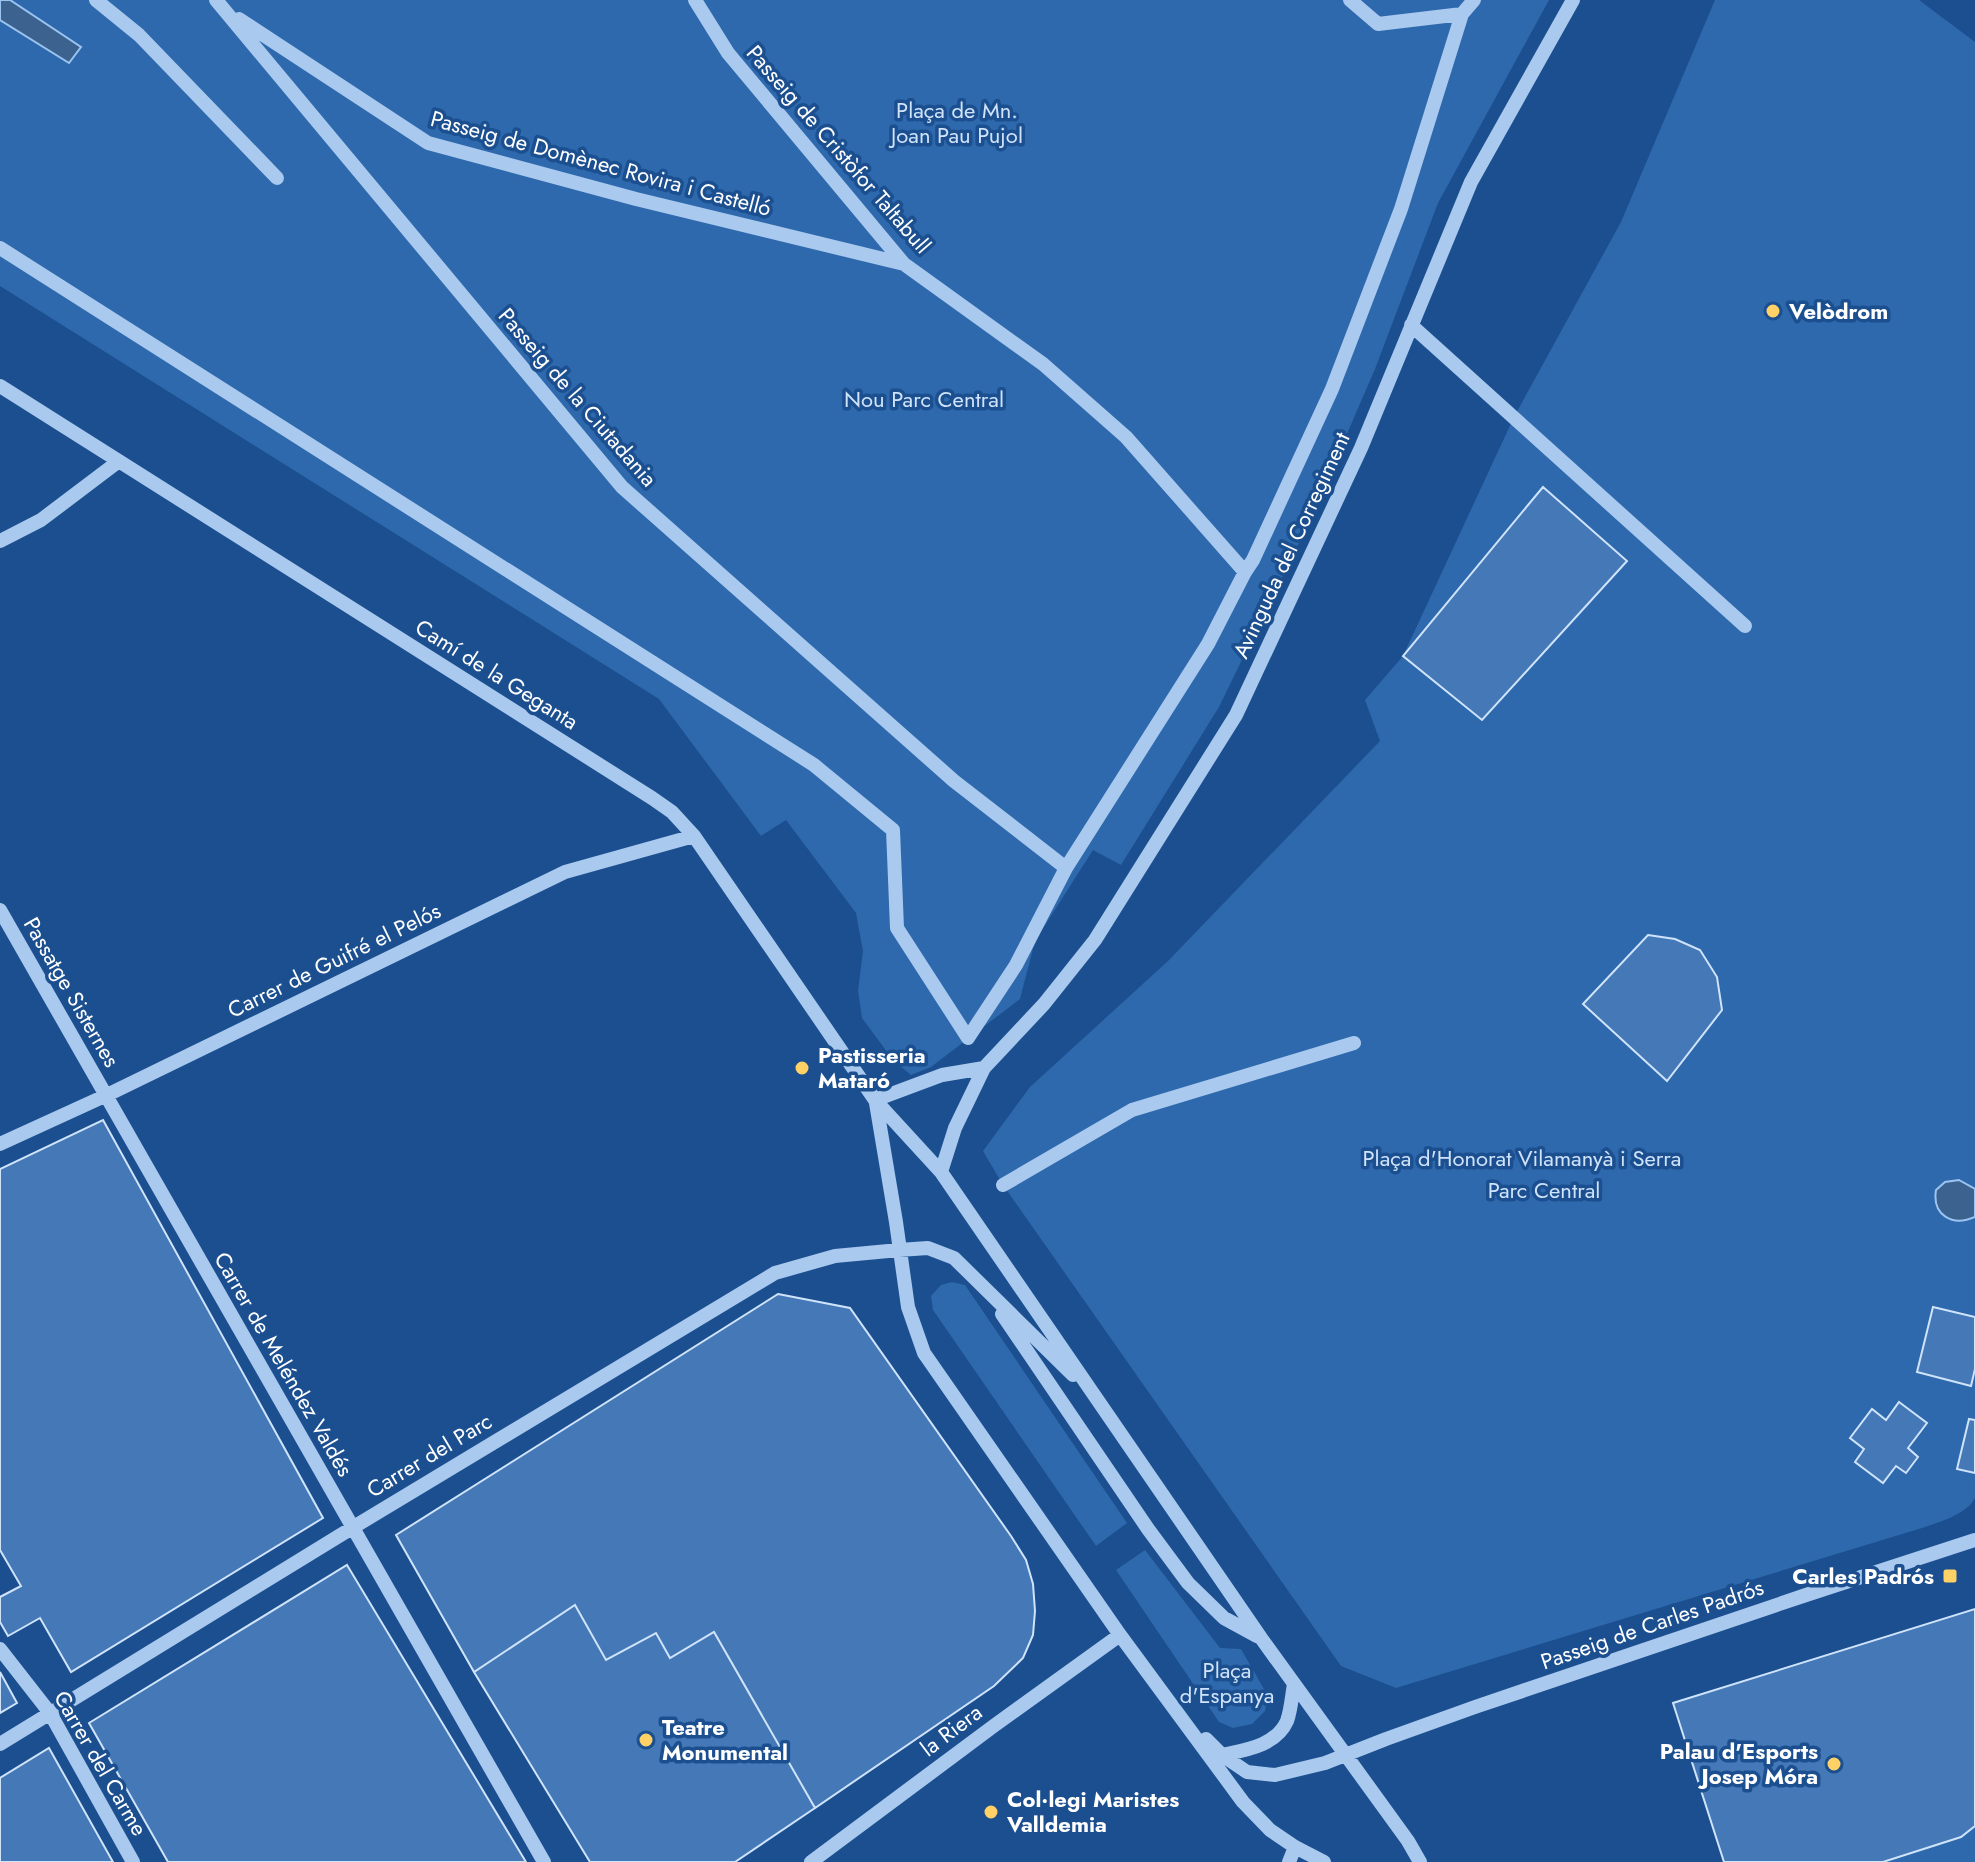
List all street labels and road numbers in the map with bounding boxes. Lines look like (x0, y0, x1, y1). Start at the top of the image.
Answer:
street label: Passeig de Cristòfor Taltabull (739, 38, 939, 260)
street label: Passeig de Domènec Rovira i Castelló (427, 102, 775, 224)
street label: Passeig de la Ciutadania (491, 301, 665, 493)
street label: Avinguda del Corregiment (1224, 426, 1358, 663)
street label: Camí de la Geganta (409, 611, 585, 737)
street label: Carrer de Guifré el Pelós (222, 894, 446, 1026)
street label: Passatge Sisternes (16, 911, 128, 1073)
street label: Carrer de Meléndez Valdés (207, 1246, 362, 1482)
street label: Carrer del Parc (360, 1405, 498, 1505)
street label: Passeig de Carles Padrós (1536, 1571, 1768, 1677)
street label: Carrer del Carme (46, 1684, 156, 1842)
street label: la Riera (914, 1696, 988, 1764)

